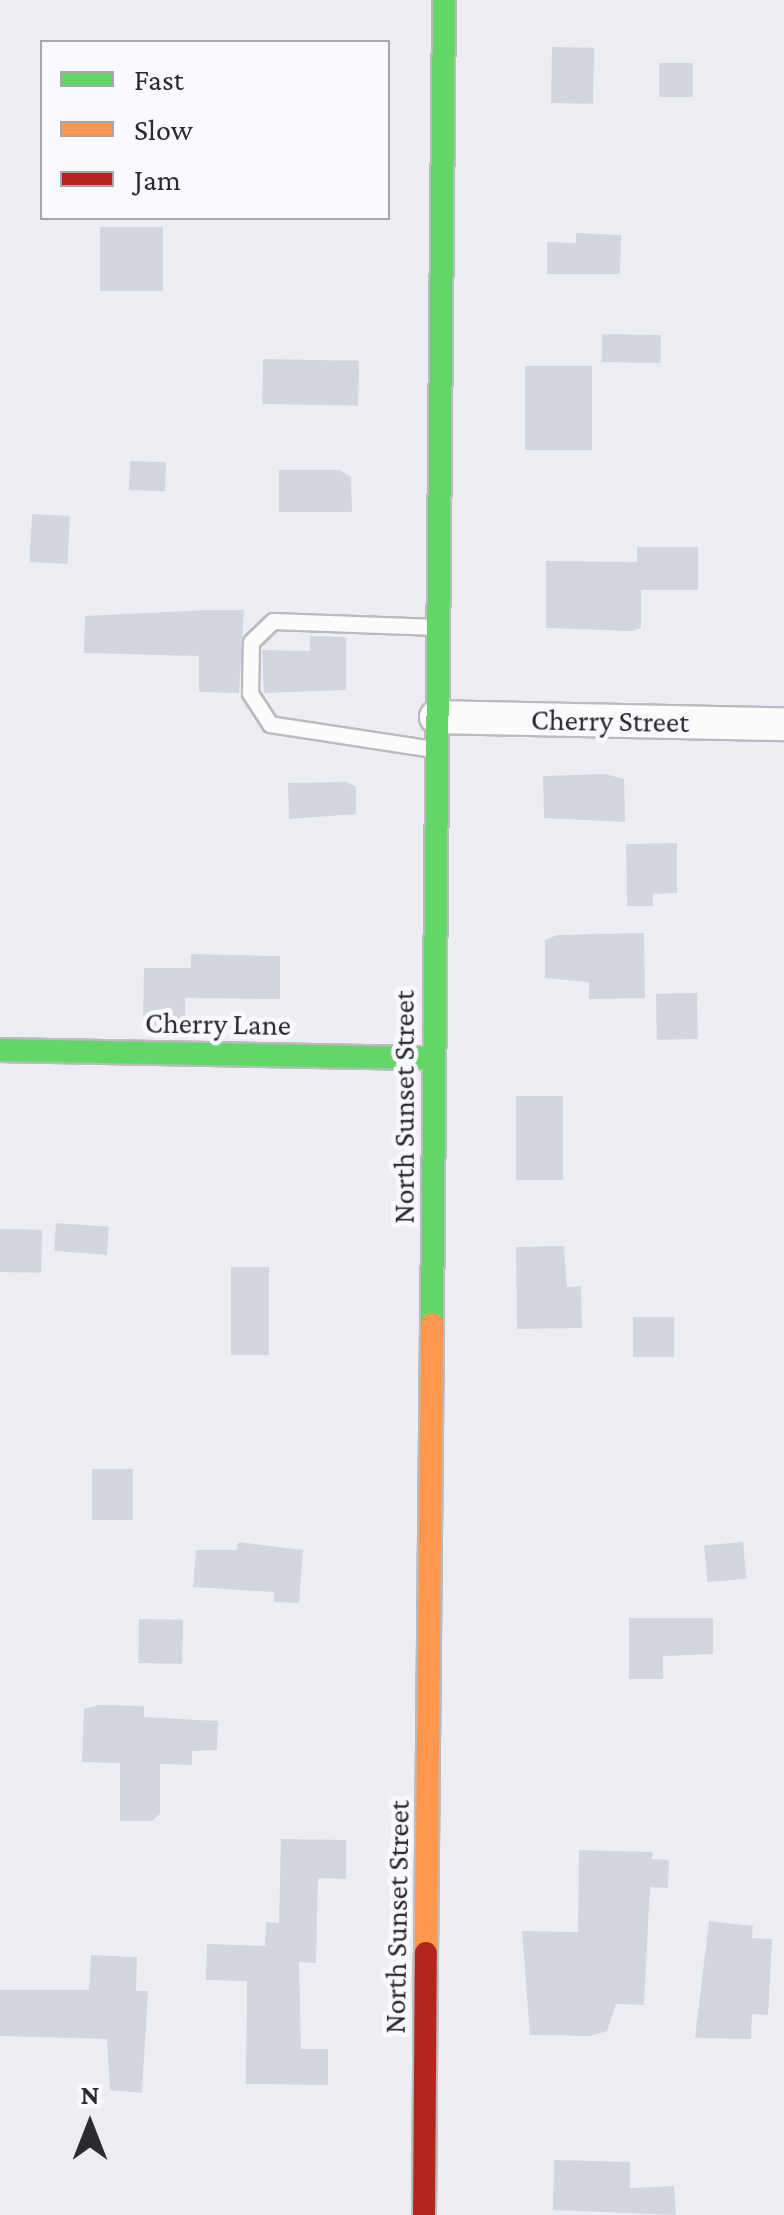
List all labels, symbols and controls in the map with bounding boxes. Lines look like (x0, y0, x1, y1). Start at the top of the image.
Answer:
legend (40, 40, 390, 220)
text: Fast (134, 63, 184, 96)
text: Slow (134, 113, 193, 146)
text: Jam (134, 163, 181, 196)
street label: Cherry Street (531, 702, 689, 740)
street label: North Sunset Street (386, 990, 422, 1224)
street label: Cherry Lane (145, 1005, 291, 1043)
street label: North Sunset Street (377, 1800, 417, 2034)
north arrow (40, 2075, 140, 2175)
text: N (80, 2079, 100, 2110)

